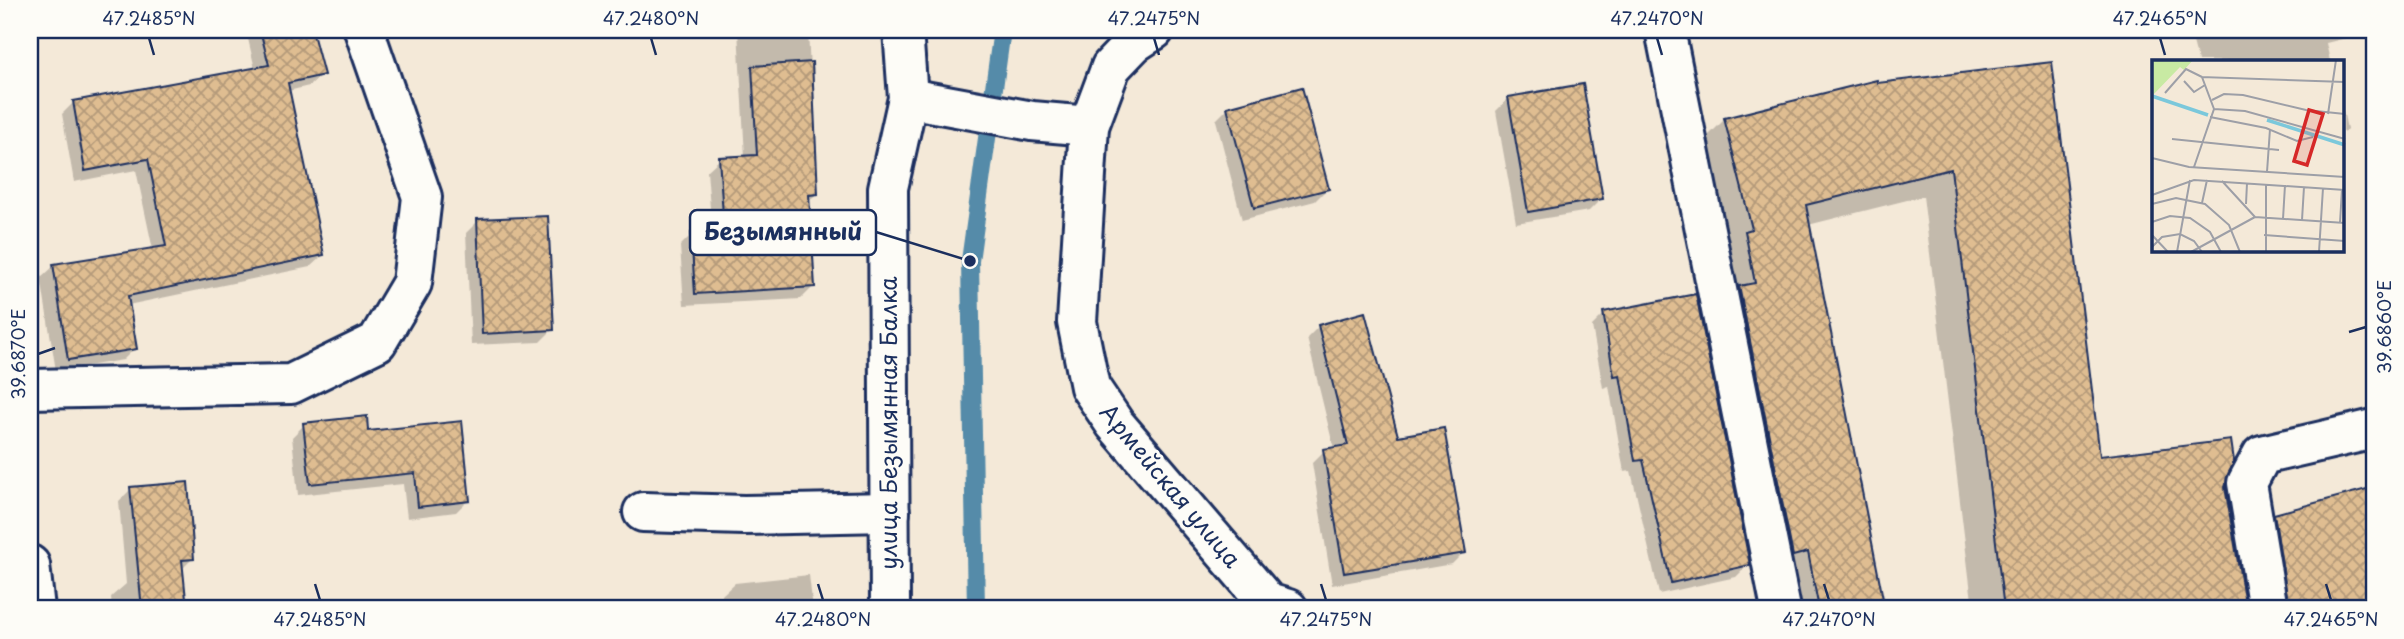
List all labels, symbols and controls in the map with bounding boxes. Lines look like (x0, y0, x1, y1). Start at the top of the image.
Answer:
text: 47.2485°N (102, 4, 196, 31)
text: 47.2480°N (603, 4, 699, 31)
text: 47.2475°N (1108, 4, 1200, 31)
text: 47.2470°N (1610, 4, 1704, 31)
text: 47.2465°N (2112, 4, 2208, 31)
inset map (2152, 60, 2344, 252)
callout: Безымянный (690, 210, 876, 255)
text: Безымянный (704, 212, 862, 248)
street label: улица Безымянная Балка (870, 276, 905, 570)
text: 39.6860°E (2370, 280, 2397, 374)
text: 39.6870°E (4, 308, 31, 400)
street label: Армейская улица (1092, 395, 1251, 575)
text: 47.2485°N (273, 605, 367, 632)
text: 47.2480°N (775, 605, 871, 632)
text: 47.2475°N (1280, 605, 1372, 632)
text: 47.2470°N (1782, 605, 1876, 632)
text: 47.2465°N (2283, 605, 2379, 632)

